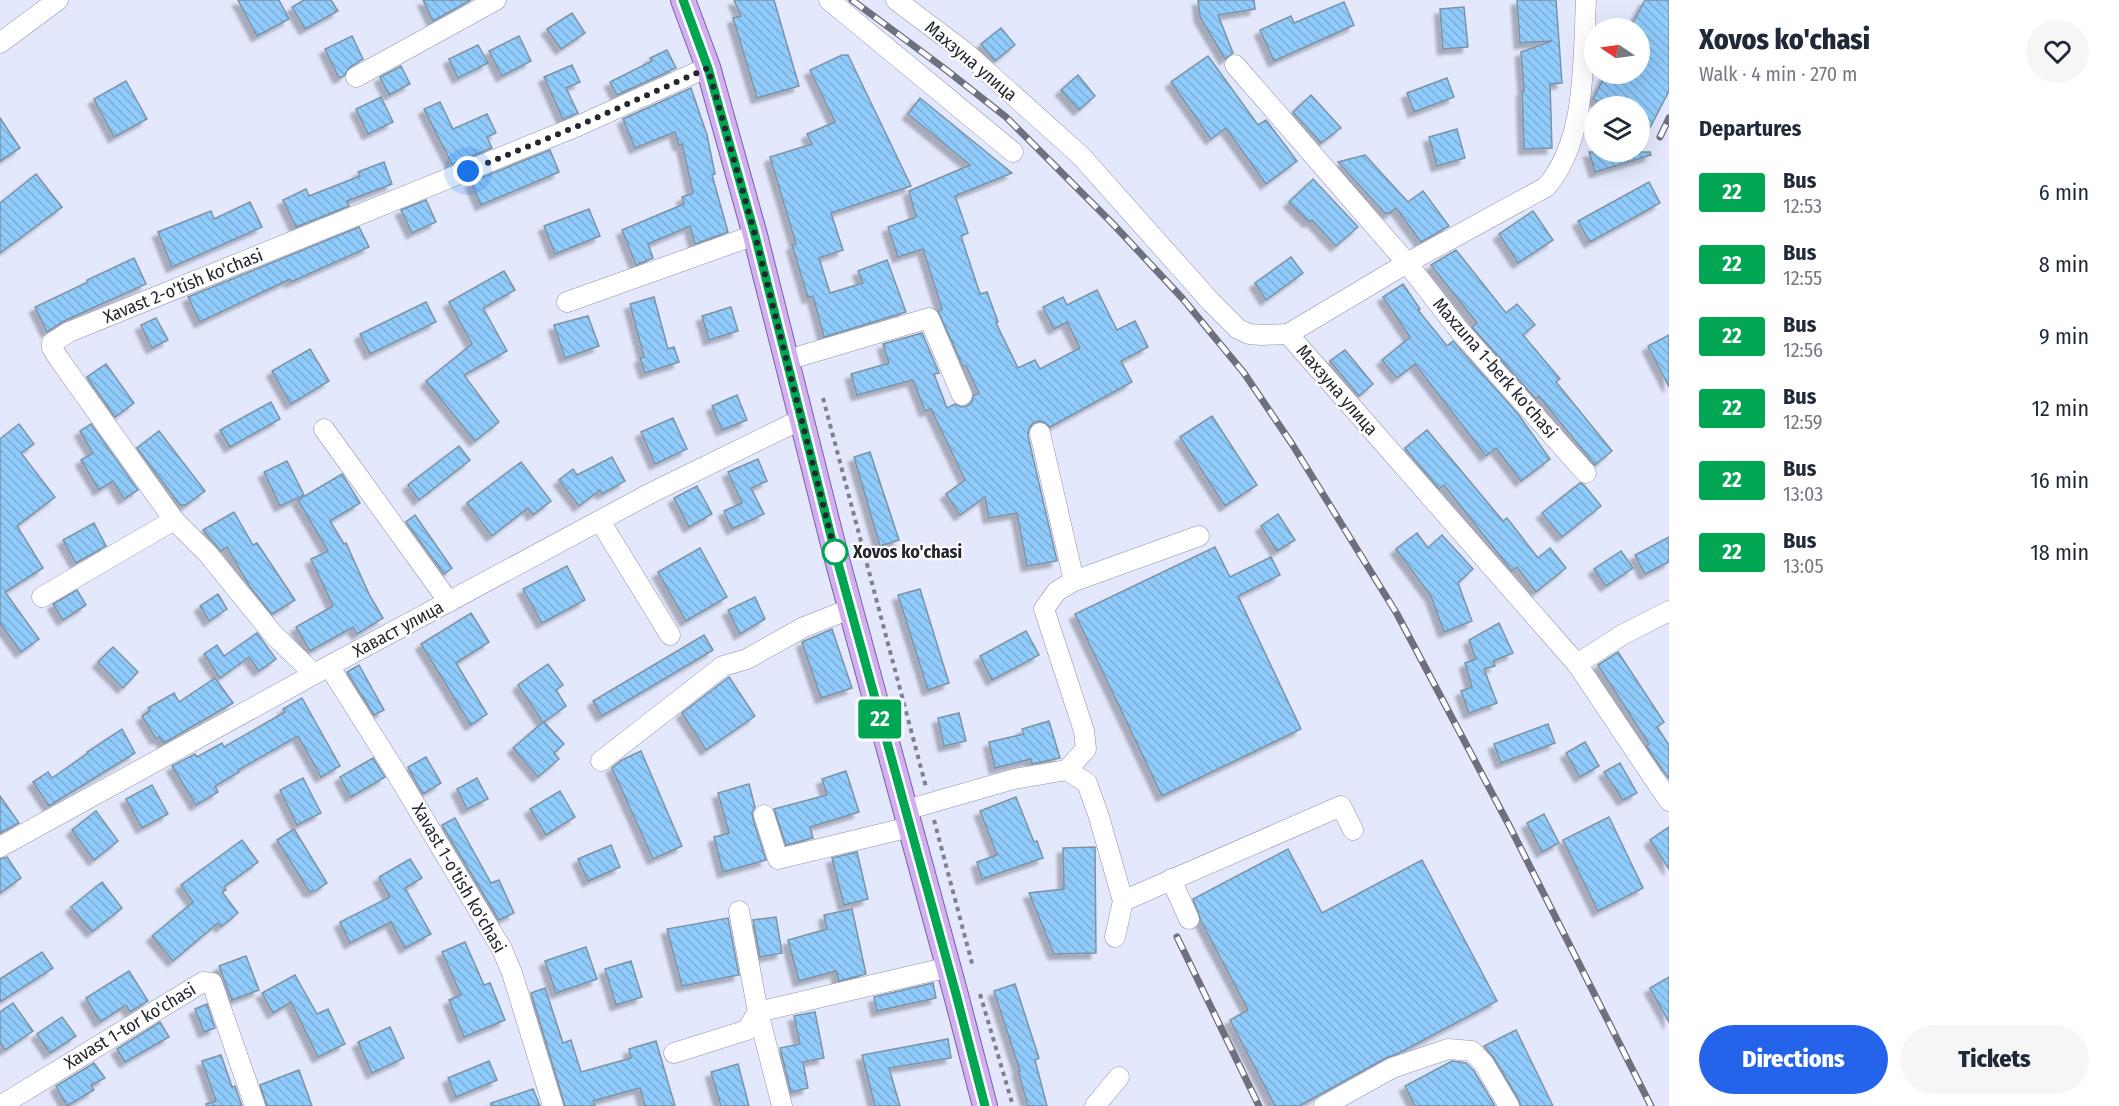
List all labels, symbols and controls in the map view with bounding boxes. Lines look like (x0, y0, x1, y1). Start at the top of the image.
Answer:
street label: Махзуна улица (921, 16, 1021, 106)
north arrow (1584, 18, 1650, 84)
map controls (1584, 18, 1650, 162)
button: heart (2026, 20, 2089, 83)
text: Xovos ko'chasi (1699, 23, 1870, 56)
text: Walk · 4 min · 270 m (1699, 62, 1857, 86)
button: layers (1584, 96, 1650, 162)
text: Departures (1699, 115, 1801, 142)
your location (453, 156, 483, 186)
text: Bus (1783, 167, 1816, 194)
text: 22 (1722, 179, 1742, 205)
text: 6 min (2039, 179, 2089, 206)
text: 12:53 (1783, 194, 1822, 218)
text: Bus (1783, 239, 1816, 266)
street label: Xavast 2-o'tish ko'chasi (100, 244, 266, 328)
text: 22 (1722, 251, 1742, 277)
text: 8 min (2039, 251, 2089, 278)
text: 12:55 (1783, 266, 1822, 290)
street label: Maxzuna 1-berk ko'chasi (1428, 293, 1562, 443)
text: Bus (1783, 311, 1816, 338)
text: 22 (1722, 323, 1742, 349)
text: 9 min (2039, 323, 2089, 350)
text: 12:56 (1783, 338, 1823, 362)
street label: Махзуна улица (1292, 340, 1382, 440)
text: Bus (1783, 383, 1816, 410)
text: 22 (1722, 395, 1742, 421)
text: 12 min (2031, 395, 2089, 422)
text: 12:59 (1783, 410, 1823, 434)
text: Bus (1783, 455, 1816, 482)
text: 22 (1722, 467, 1742, 493)
text: 16 min (2030, 467, 2089, 494)
text: 13:03 (1783, 482, 1823, 506)
text: Bus (1783, 527, 1816, 554)
marker: Xovos ko'chasi (822, 539, 848, 565)
text: 22 (1722, 539, 1742, 565)
text: 18 min (2030, 539, 2089, 566)
place label: Xovos ko'chasi (852, 541, 962, 563)
text: 13:05 (1783, 554, 1824, 578)
street label: Хаваст улица (349, 596, 447, 662)
line badge: 22 (853, 700, 907, 738)
text: 22 (870, 706, 890, 732)
street label: Xavast 1-o'tish ko'chasi (407, 799, 511, 957)
street label: Xavast 1-tor ko'chasi (60, 978, 200, 1074)
button: Directions (1699, 1025, 1888, 1094)
button: Tickets (1900, 1025, 2089, 1094)

